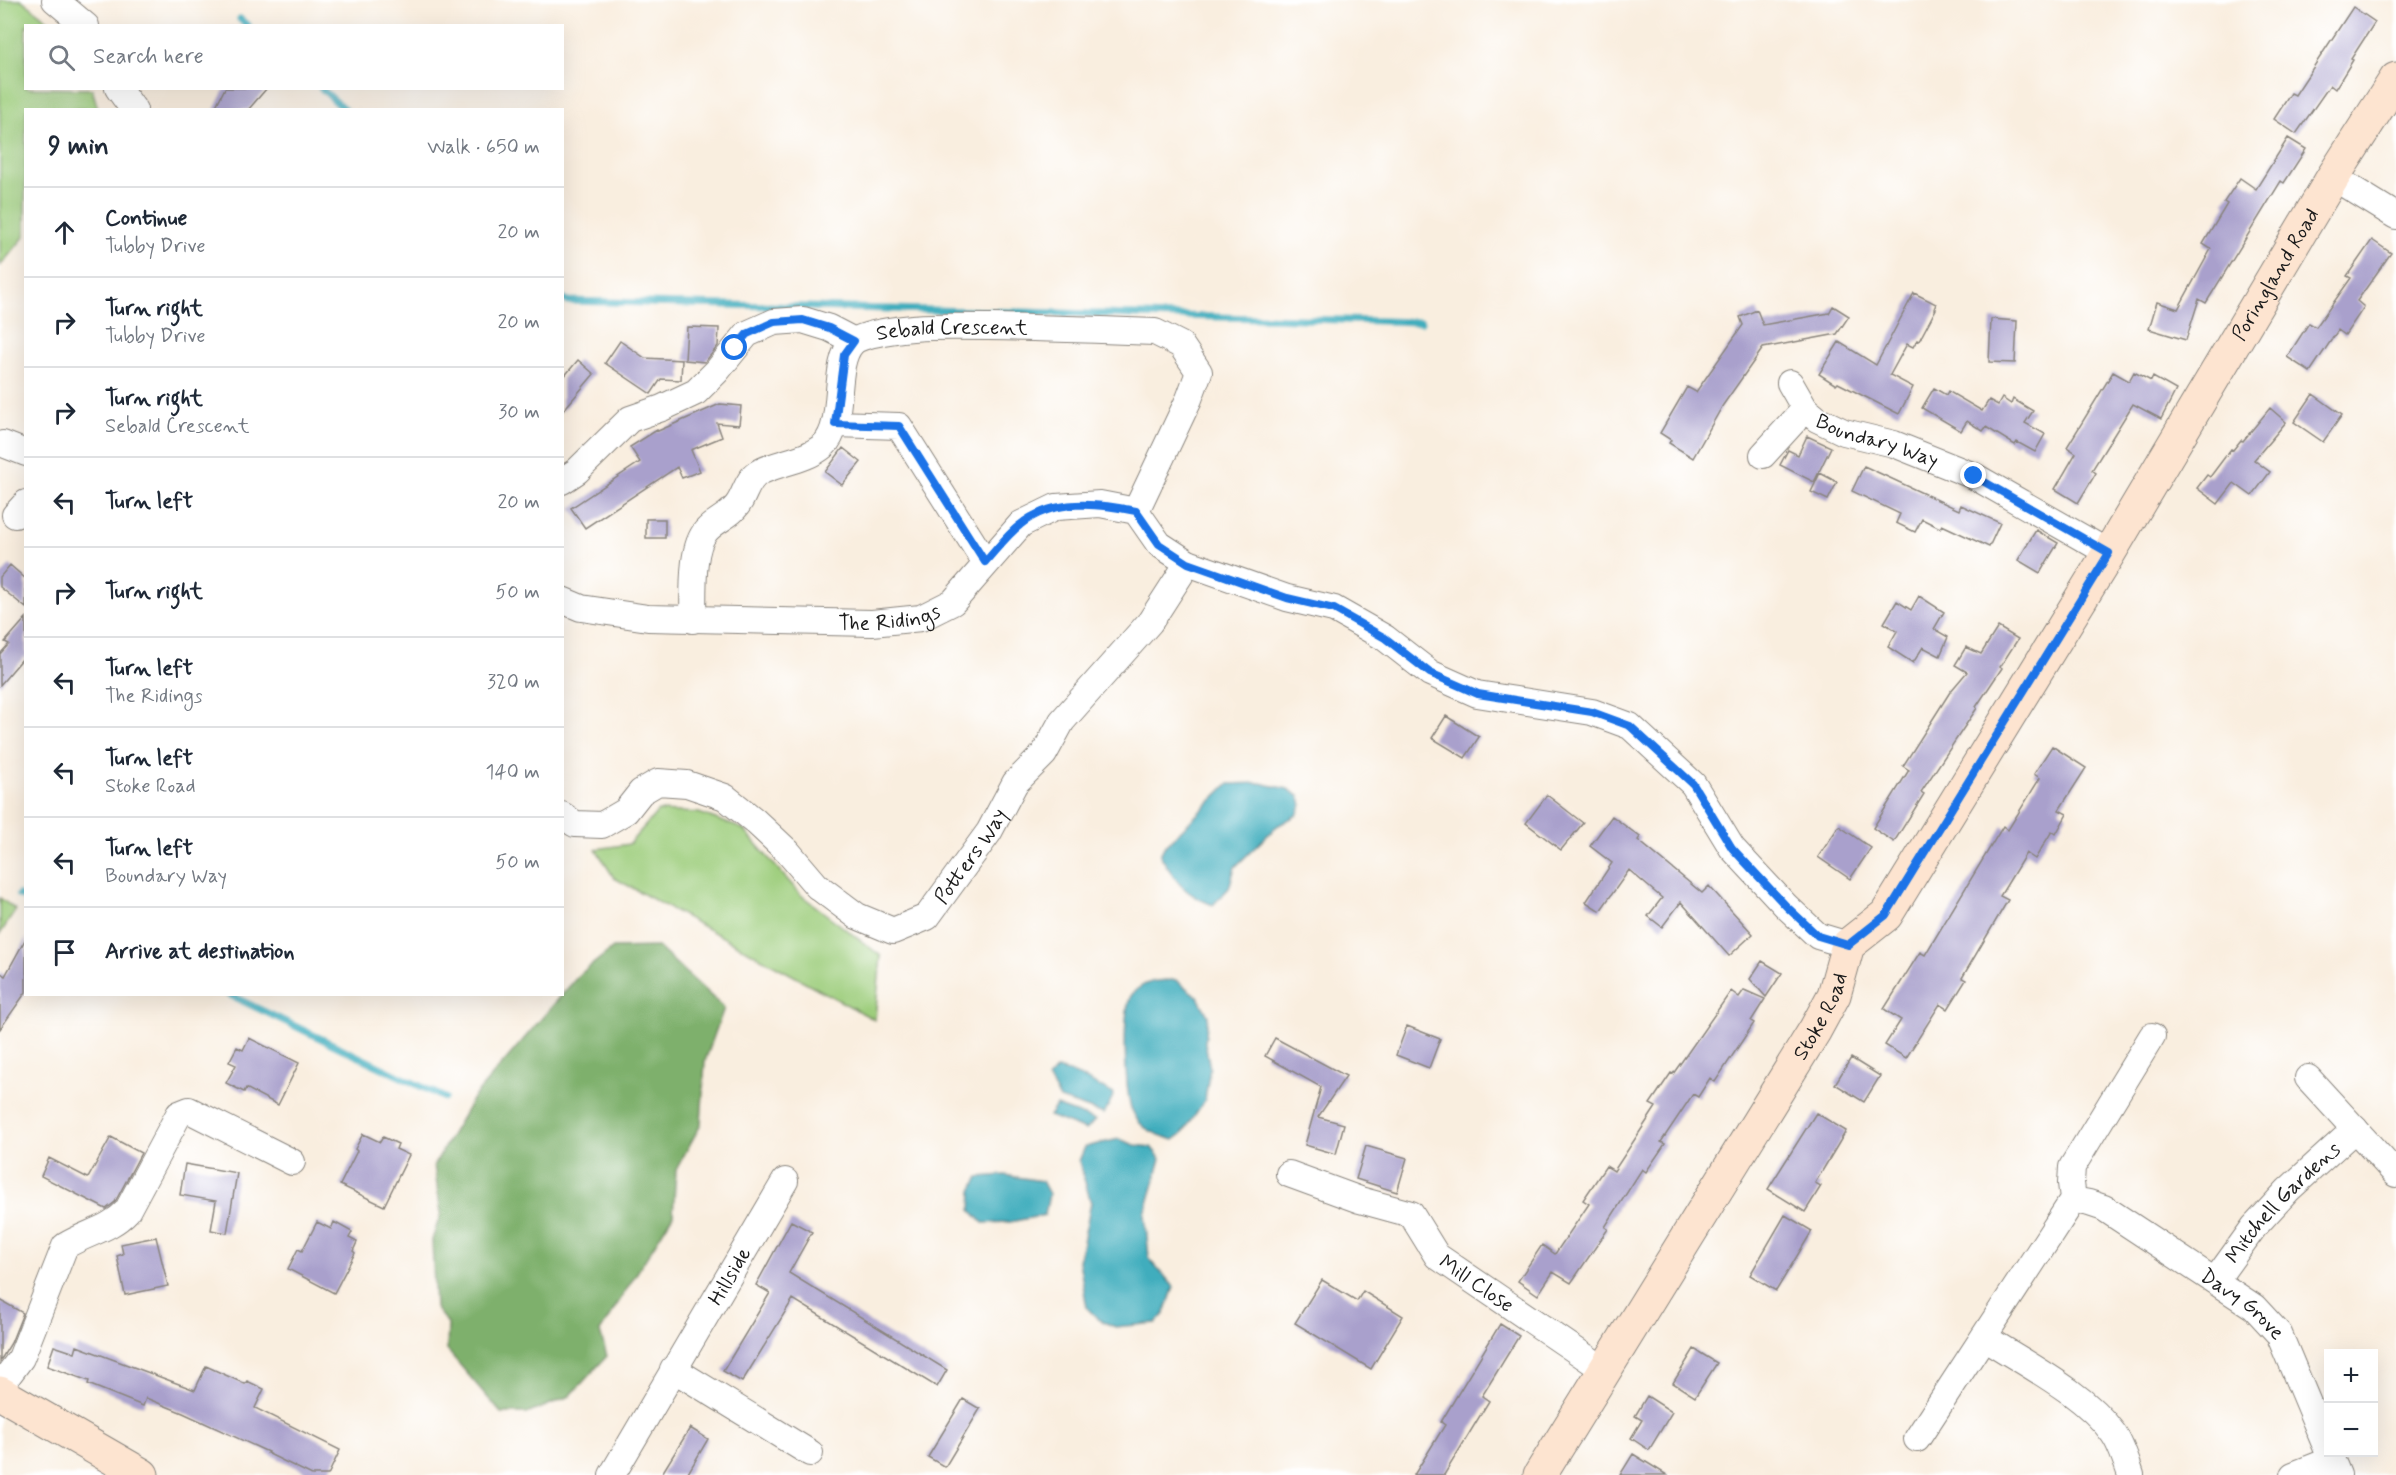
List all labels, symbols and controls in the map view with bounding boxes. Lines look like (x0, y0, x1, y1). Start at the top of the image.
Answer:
search box (24, 24, 564, 90)
icon: search (45, 41, 78, 74)
text: Search here (93, 43, 204, 71)
text: 9 min (48, 130, 109, 164)
text: Walk · 650 m (427, 134, 540, 161)
street label: Poringland Road (2226, 203, 2326, 346)
text: Continue (105, 205, 187, 233)
icon: ahead (48, 216, 81, 249)
text: 20 m (497, 219, 540, 246)
text: Tubby Drive (105, 233, 206, 260)
text: Turn right (105, 295, 203, 323)
icon: right (48, 306, 81, 339)
text: 20 m (497, 309, 540, 336)
street label: Sebald Crescent (874, 314, 1029, 348)
text: Tubby Drive (105, 323, 206, 350)
route start (721, 334, 747, 360)
text: Turn right (105, 385, 203, 413)
icon: right (48, 396, 81, 429)
text: 30 m (498, 399, 540, 426)
street label: Boundary Way (1811, 407, 1943, 475)
text: Sebald Crescent (105, 413, 250, 440)
route end (1960, 462, 1986, 488)
icon: left (48, 486, 81, 519)
text: Turn left (105, 488, 193, 516)
text: 20 m (497, 489, 540, 516)
icon: right (48, 576, 81, 609)
text: Turn right (105, 578, 203, 606)
text: 50 m (495, 579, 540, 606)
street label: The Ridings (838, 598, 945, 638)
text: Turn left (105, 655, 193, 683)
icon: left (48, 666, 81, 699)
text: 320 m (487, 669, 540, 696)
text: The Ridings (105, 683, 203, 710)
text: Turn left (105, 745, 193, 773)
icon: left (48, 756, 81, 789)
text: 140 m (486, 759, 540, 786)
text: Stoke Road (105, 773, 196, 800)
street label: Potters Way (928, 804, 1014, 910)
text: Turn left (105, 835, 193, 863)
icon: left (48, 846, 81, 879)
text: 50 m (495, 849, 540, 876)
text: Boundary Way (105, 863, 227, 890)
icon: arrive (48, 936, 81, 969)
text: Arrive at destination (105, 938, 295, 966)
street label: Stoke Road (1787, 970, 1855, 1066)
street label: Mitchell Gardens (2219, 1136, 2347, 1269)
street label: Hillside (702, 1242, 758, 1311)
street label: Mill Close (1433, 1248, 1519, 1319)
street label: Davy Grove (2194, 1262, 2291, 1346)
map controls (2324, 1349, 2378, 1457)
button: + (2324, 1349, 2378, 1403)
button: − (2324, 1403, 2378, 1457)

